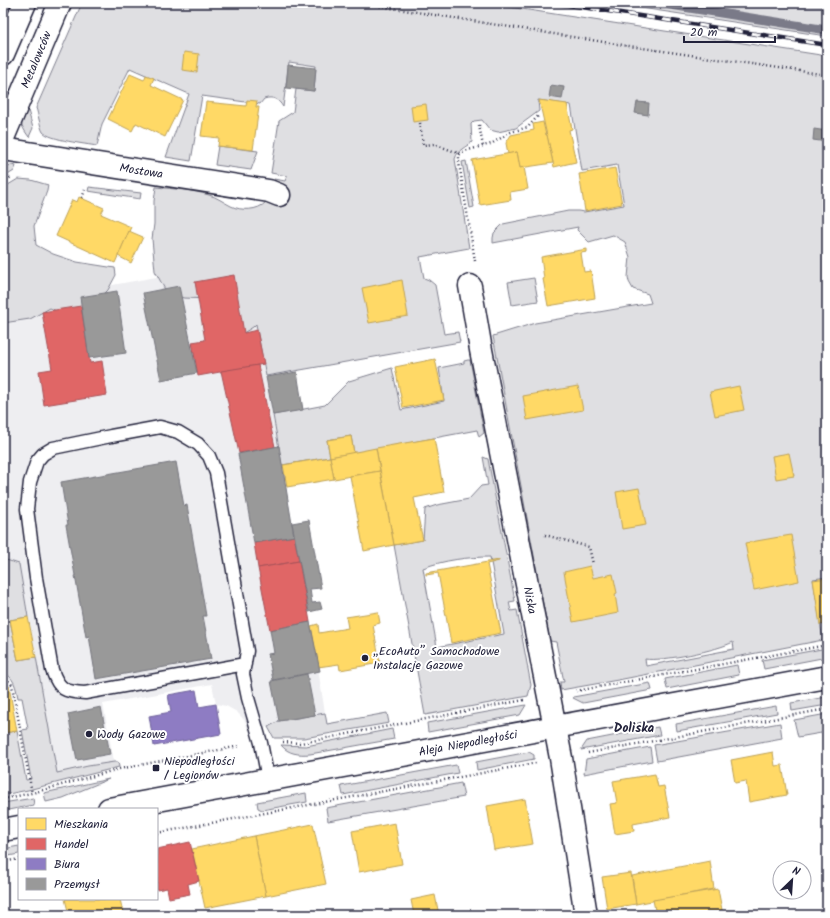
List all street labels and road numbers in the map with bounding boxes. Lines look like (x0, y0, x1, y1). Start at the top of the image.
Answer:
street label: Metalowców (16, 27, 57, 91)
street label: Mostowa (118, 159, 165, 184)
street label: Niska (518, 585, 542, 616)
street label: Aleja Niepodległości (417, 725, 520, 762)

